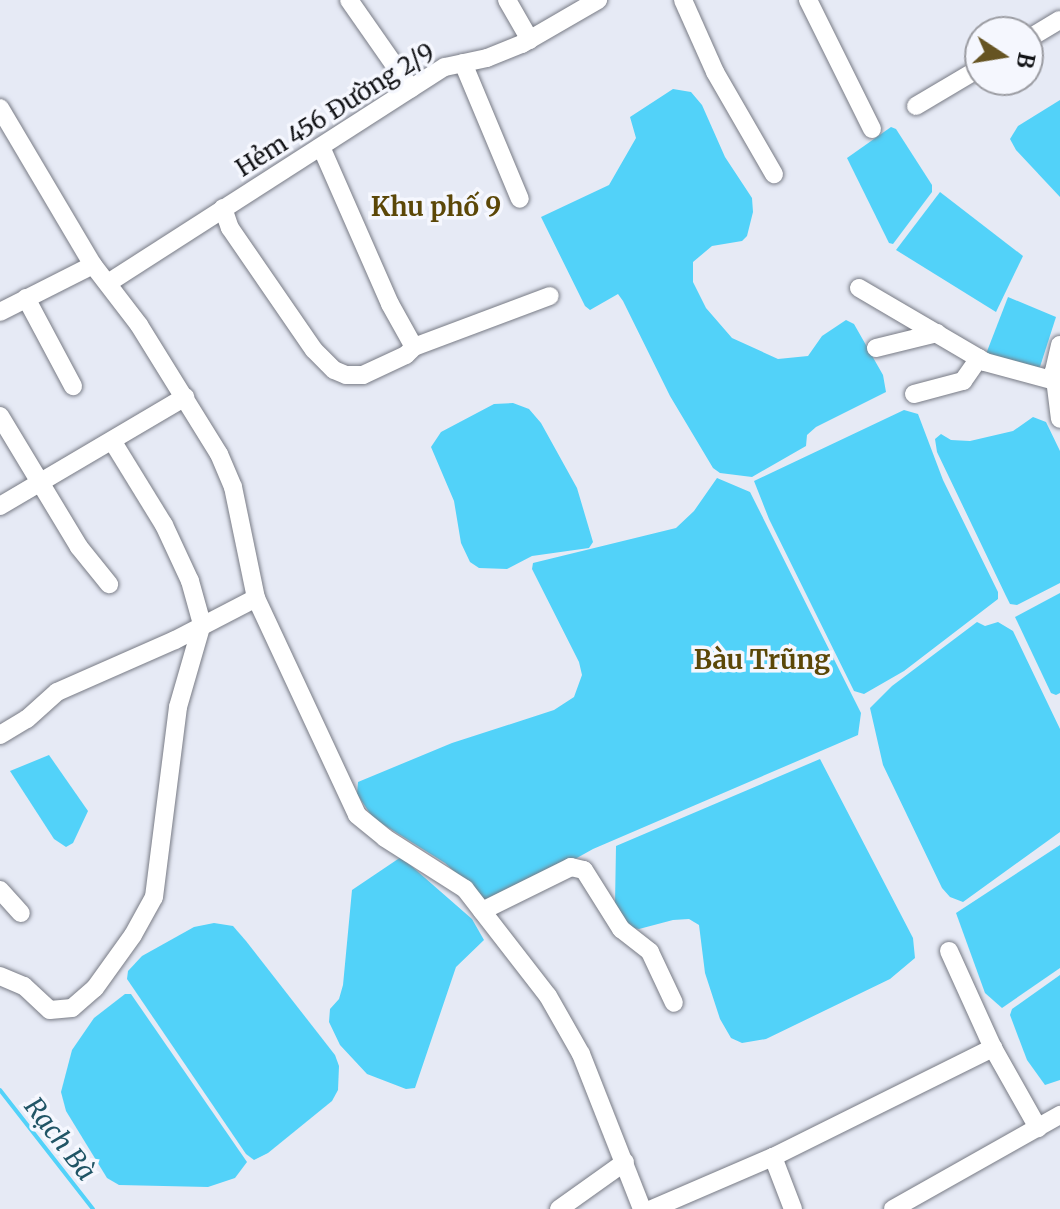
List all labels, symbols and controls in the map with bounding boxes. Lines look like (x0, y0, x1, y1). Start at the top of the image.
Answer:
north arrow (964, 16, 1044, 96)
street label: Hẻm 456 Đường 2/9 (231, 37, 439, 183)
text: B (1010, 50, 1041, 71)
district label: Khu phố 9 (371, 191, 501, 223)
district label: Bàu Trũng (694, 644, 830, 676)
water label: Rạch Bà (18, 1091, 102, 1187)

